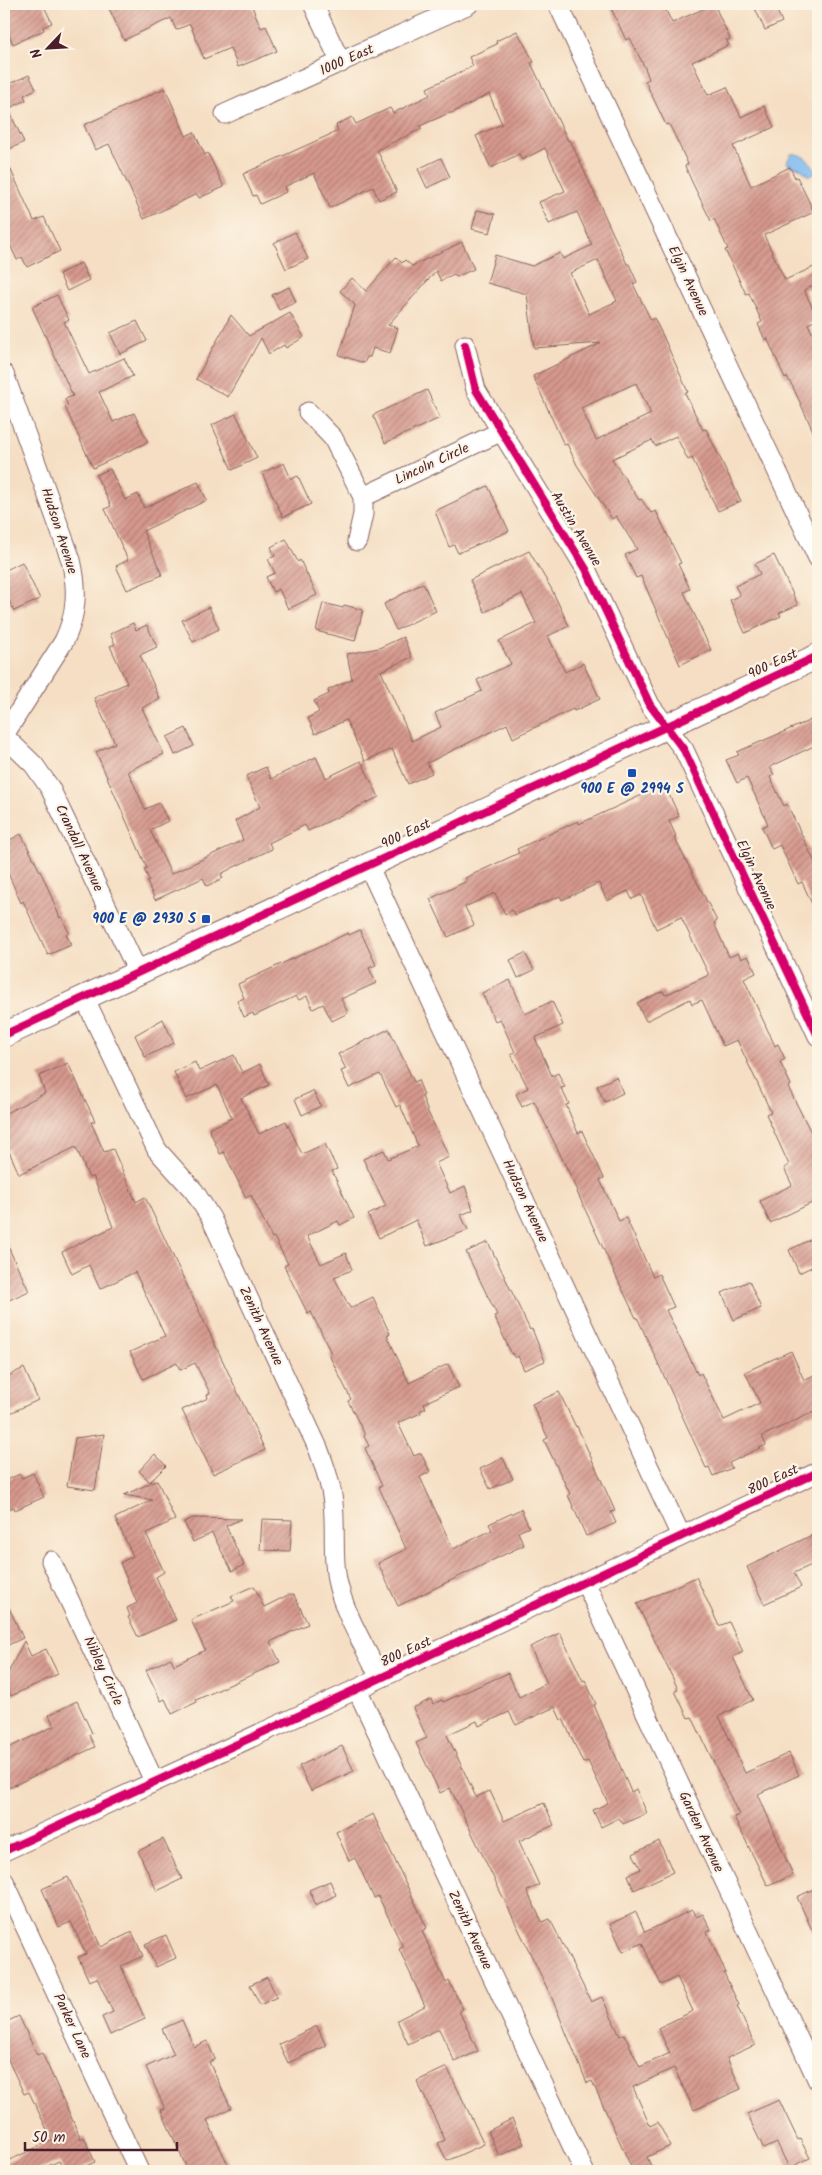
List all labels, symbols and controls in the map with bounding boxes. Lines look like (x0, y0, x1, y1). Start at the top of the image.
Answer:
north arrow (22, 22, 72, 72)
street label: 1000 East (316, 38, 378, 82)
text: N (25, 44, 49, 62)
street label: Elgin Avenue (662, 242, 714, 321)
street label: Lincoln Circle (391, 437, 473, 491)
street label: Hudson Avenue (35, 485, 84, 578)
street label: Austin Avenue (545, 487, 607, 571)
street label: 900 East (745, 643, 802, 685)
marker: 900 E @ 2994 S (626, 767, 638, 779)
place label: 900 E @ 2994 S (580, 778, 684, 800)
street label: Crandall Avenue (49, 801, 109, 896)
street label: 900 East (378, 813, 435, 855)
street label: Elgin Avenue (730, 836, 782, 915)
place label: 900 E @ 2930 S (92, 908, 196, 930)
marker: 900 E @ 2930 S (200, 913, 212, 925)
street label: Hudson Avenue (496, 1156, 554, 1247)
street label: Zenith Avenue (233, 1283, 289, 1370)
street label: 800 East (744, 1458, 803, 1501)
street label: 800 East (377, 1630, 436, 1673)
street label: Nibley Circle (77, 1633, 129, 1710)
street label: Garden Avenue (673, 1788, 730, 1877)
street label: Zenith Avenue (442, 1887, 498, 1974)
street label: Parker Lane (47, 1990, 97, 2063)
scale bar (25, 2120, 178, 2152)
text: 50 m (32, 2126, 66, 2150)

